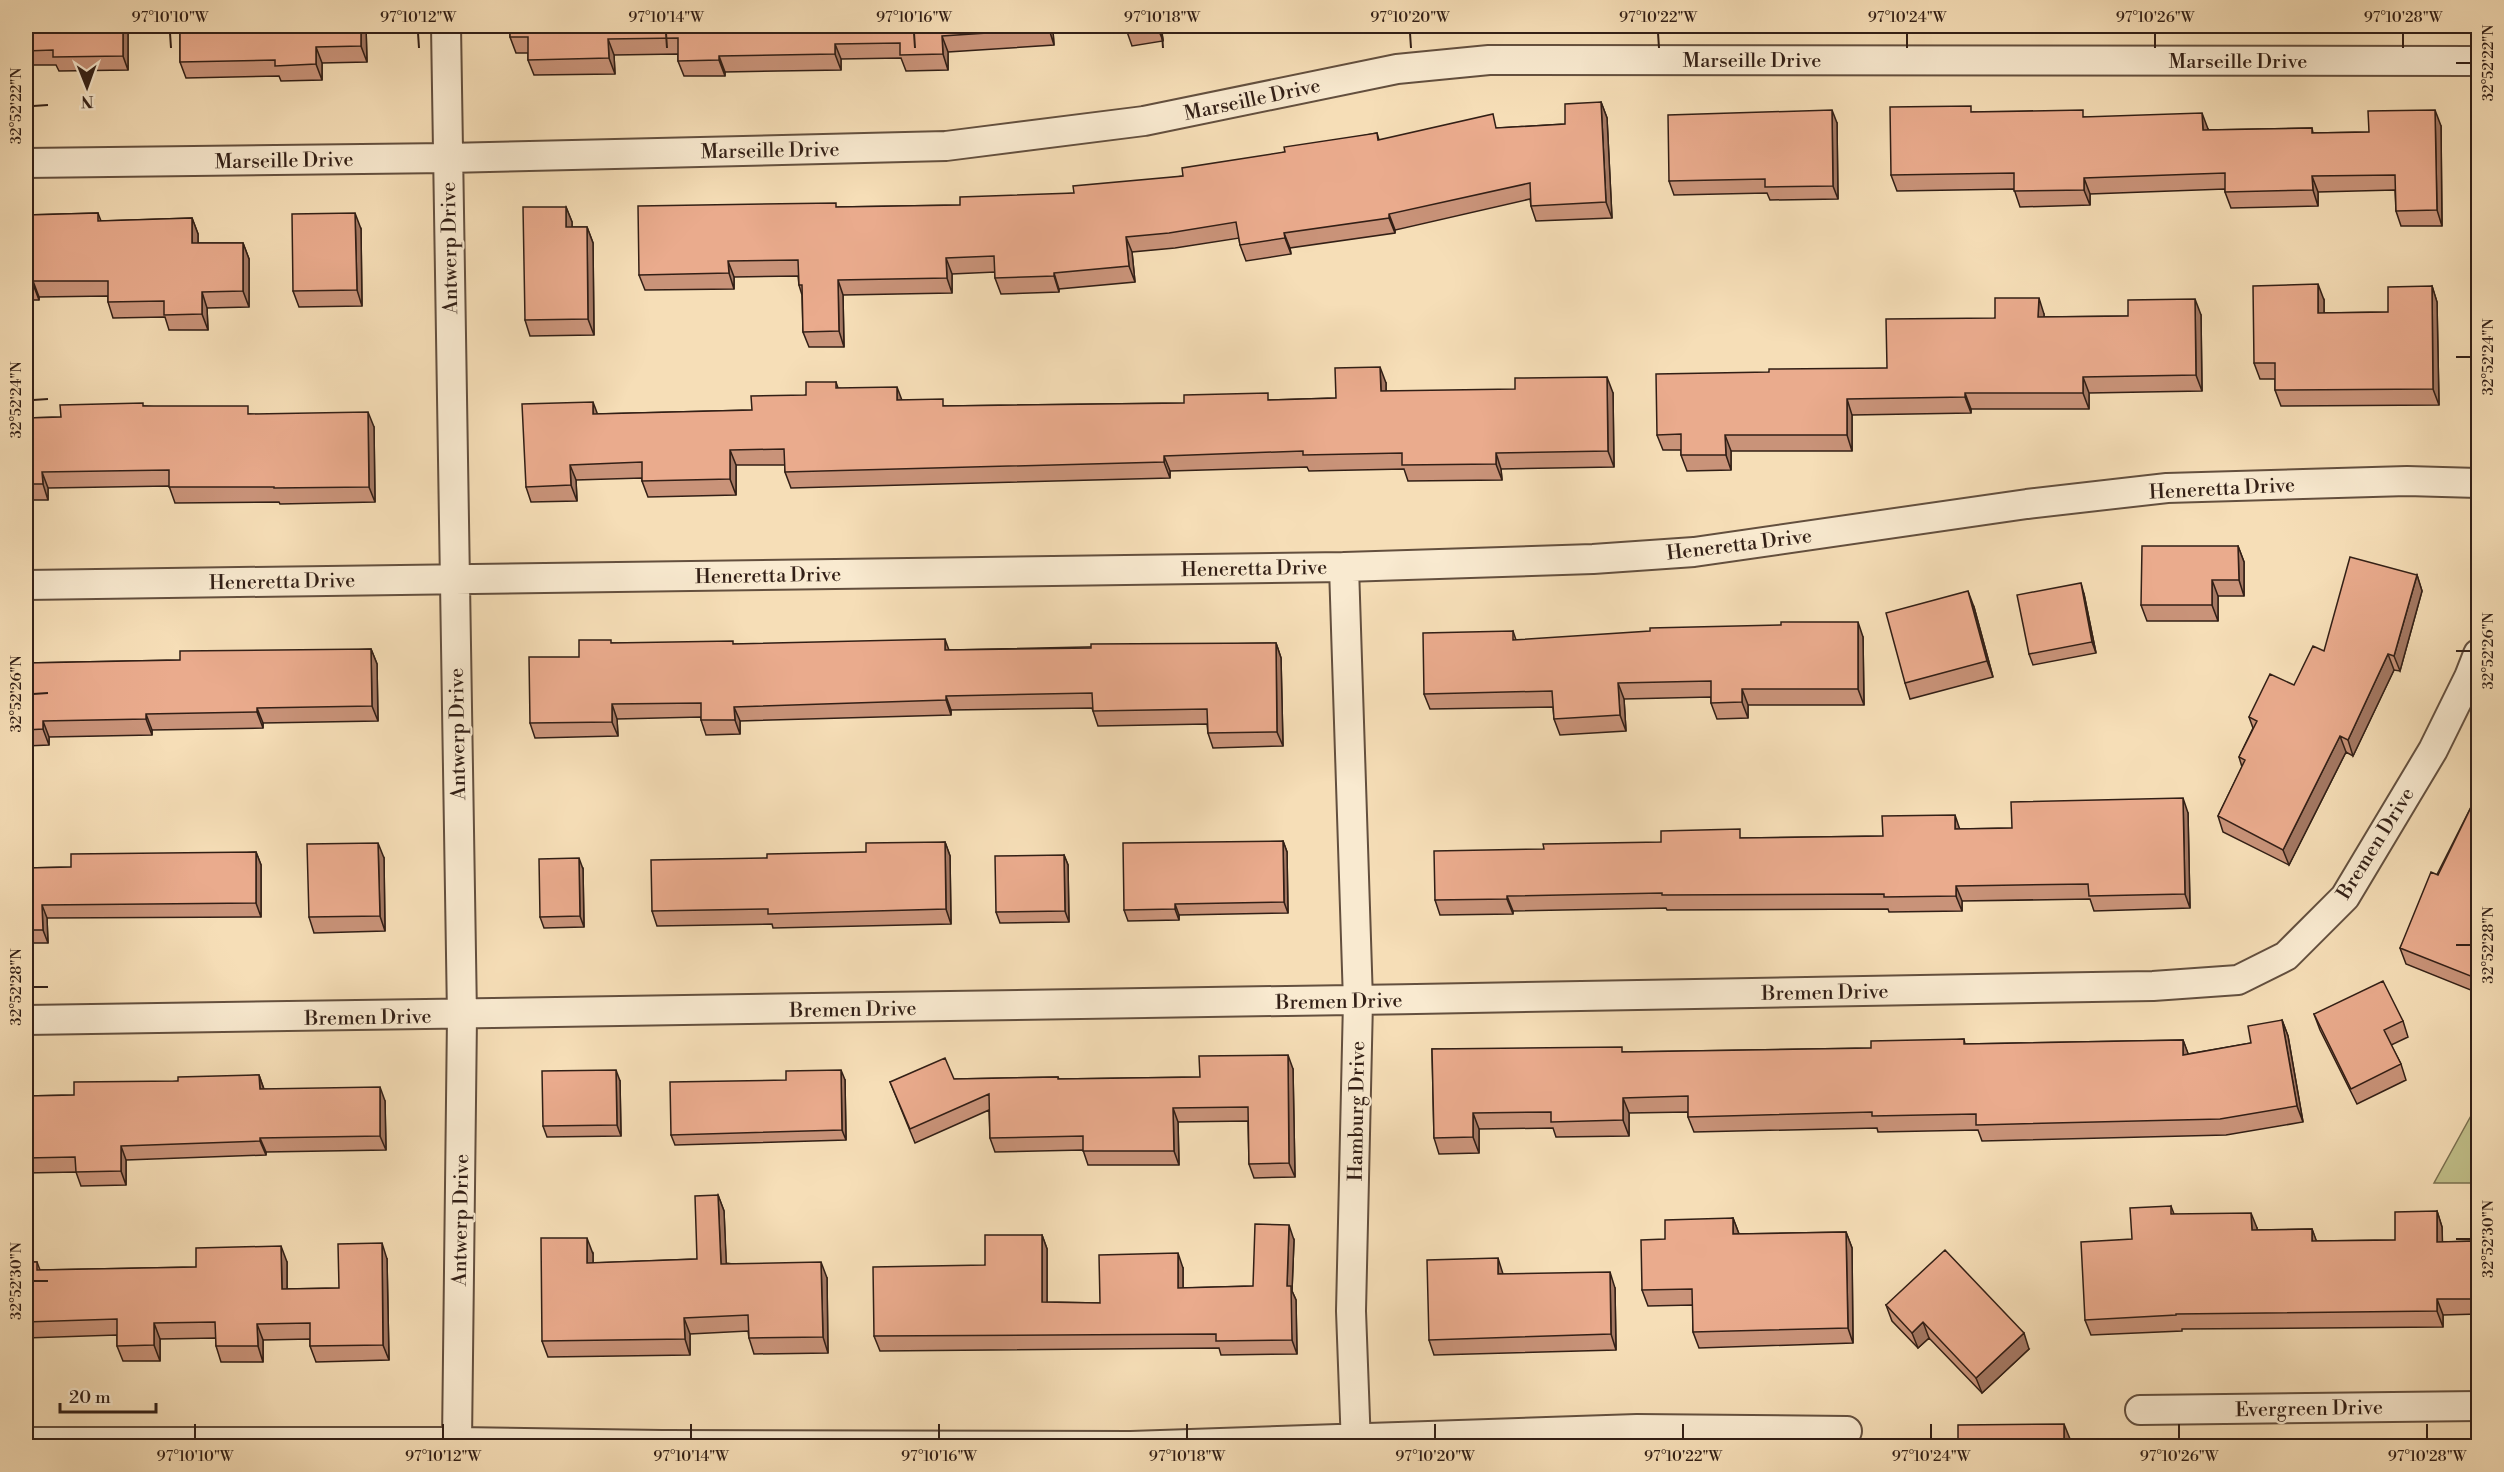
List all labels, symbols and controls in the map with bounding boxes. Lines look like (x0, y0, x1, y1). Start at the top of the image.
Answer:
text: 97°10'10"W (132, 8, 209, 27)
text: 97°10'12"W (380, 8, 457, 27)
text: 97°10'14"W (628, 8, 704, 27)
text: 97°10'16"W (876, 8, 952, 27)
text: 97°10'18"W (1124, 8, 1201, 27)
text: 97°10'20"W (1370, 8, 1450, 27)
text: 97°10'22"W (1619, 8, 1697, 27)
text: 97°10'24"W (1868, 8, 1947, 27)
text: 97°10'26"W (2116, 8, 2195, 27)
text: 97°10'28"W (2364, 8, 2443, 27)
text: 32°52'22"N (2479, 25, 2498, 101)
street label: Marseille Drive (1683, 49, 1821, 74)
street label: Marseille Drive (2169, 50, 2307, 75)
north arrow (57, 57, 117, 117)
text: 32°52'22"N (7, 68, 26, 144)
street label: Marseille Drive (1182, 74, 1323, 127)
text: N (80, 91, 94, 111)
street label: Marseille Drive (700, 138, 840, 165)
street label: Marseille Drive (214, 148, 354, 175)
street label: Antwerp Drive (437, 182, 464, 315)
text: 32°52'24"N (2479, 318, 2498, 396)
text: 32°52'24"N (7, 361, 26, 439)
street label: Heneretta Drive (2148, 473, 2296, 506)
street label: Heneretta Drive (1665, 524, 1813, 567)
street label: Heneretta Drive (1181, 556, 1327, 583)
street label: Heneretta Drive (695, 563, 841, 590)
street label: Heneretta Drive (209, 569, 355, 596)
text: 32°52'26"N (2479, 612, 2498, 690)
text: 32°52'26"N (7, 655, 26, 733)
street label: Antwerp Drive (445, 668, 472, 801)
street label: Bremen Drive (2331, 783, 2421, 905)
text: 32°52'28"N (2479, 906, 2498, 984)
text: 32°52'28"N (7, 948, 26, 1026)
street label: Bremen Drive (1760, 980, 1889, 1007)
street label: Bremen Drive (1274, 989, 1403, 1016)
street label: Bremen Drive (788, 997, 917, 1024)
street label: Bremen Drive (303, 1005, 432, 1032)
street label: Hamburg Drive (1344, 1041, 1371, 1181)
street label: Antwerp Drive (448, 1154, 475, 1287)
text: 32°52'30"N (2479, 1200, 2498, 1278)
text: 32°52'30"N (7, 1242, 26, 1320)
scale bar (60, 1376, 156, 1414)
text: 20 m (69, 1386, 111, 1409)
street label: Evergreen Drive (2235, 1396, 2383, 1423)
text: 97°10'10"W (157, 1447, 234, 1466)
text: 97°10'12"W (405, 1447, 482, 1466)
text: 97°10'14"W (653, 1447, 729, 1466)
text: 97°10'16"W (901, 1447, 977, 1466)
text: 97°10'18"W (1149, 1447, 1226, 1466)
text: 97°10'20"W (1395, 1447, 1475, 1466)
text: 97°10'22"W (1644, 1447, 1722, 1466)
text: 97°10'24"W (1892, 1447, 1971, 1466)
text: 97°10'26"W (2140, 1447, 2219, 1466)
text: 97°10'28"W (2388, 1447, 2467, 1466)

